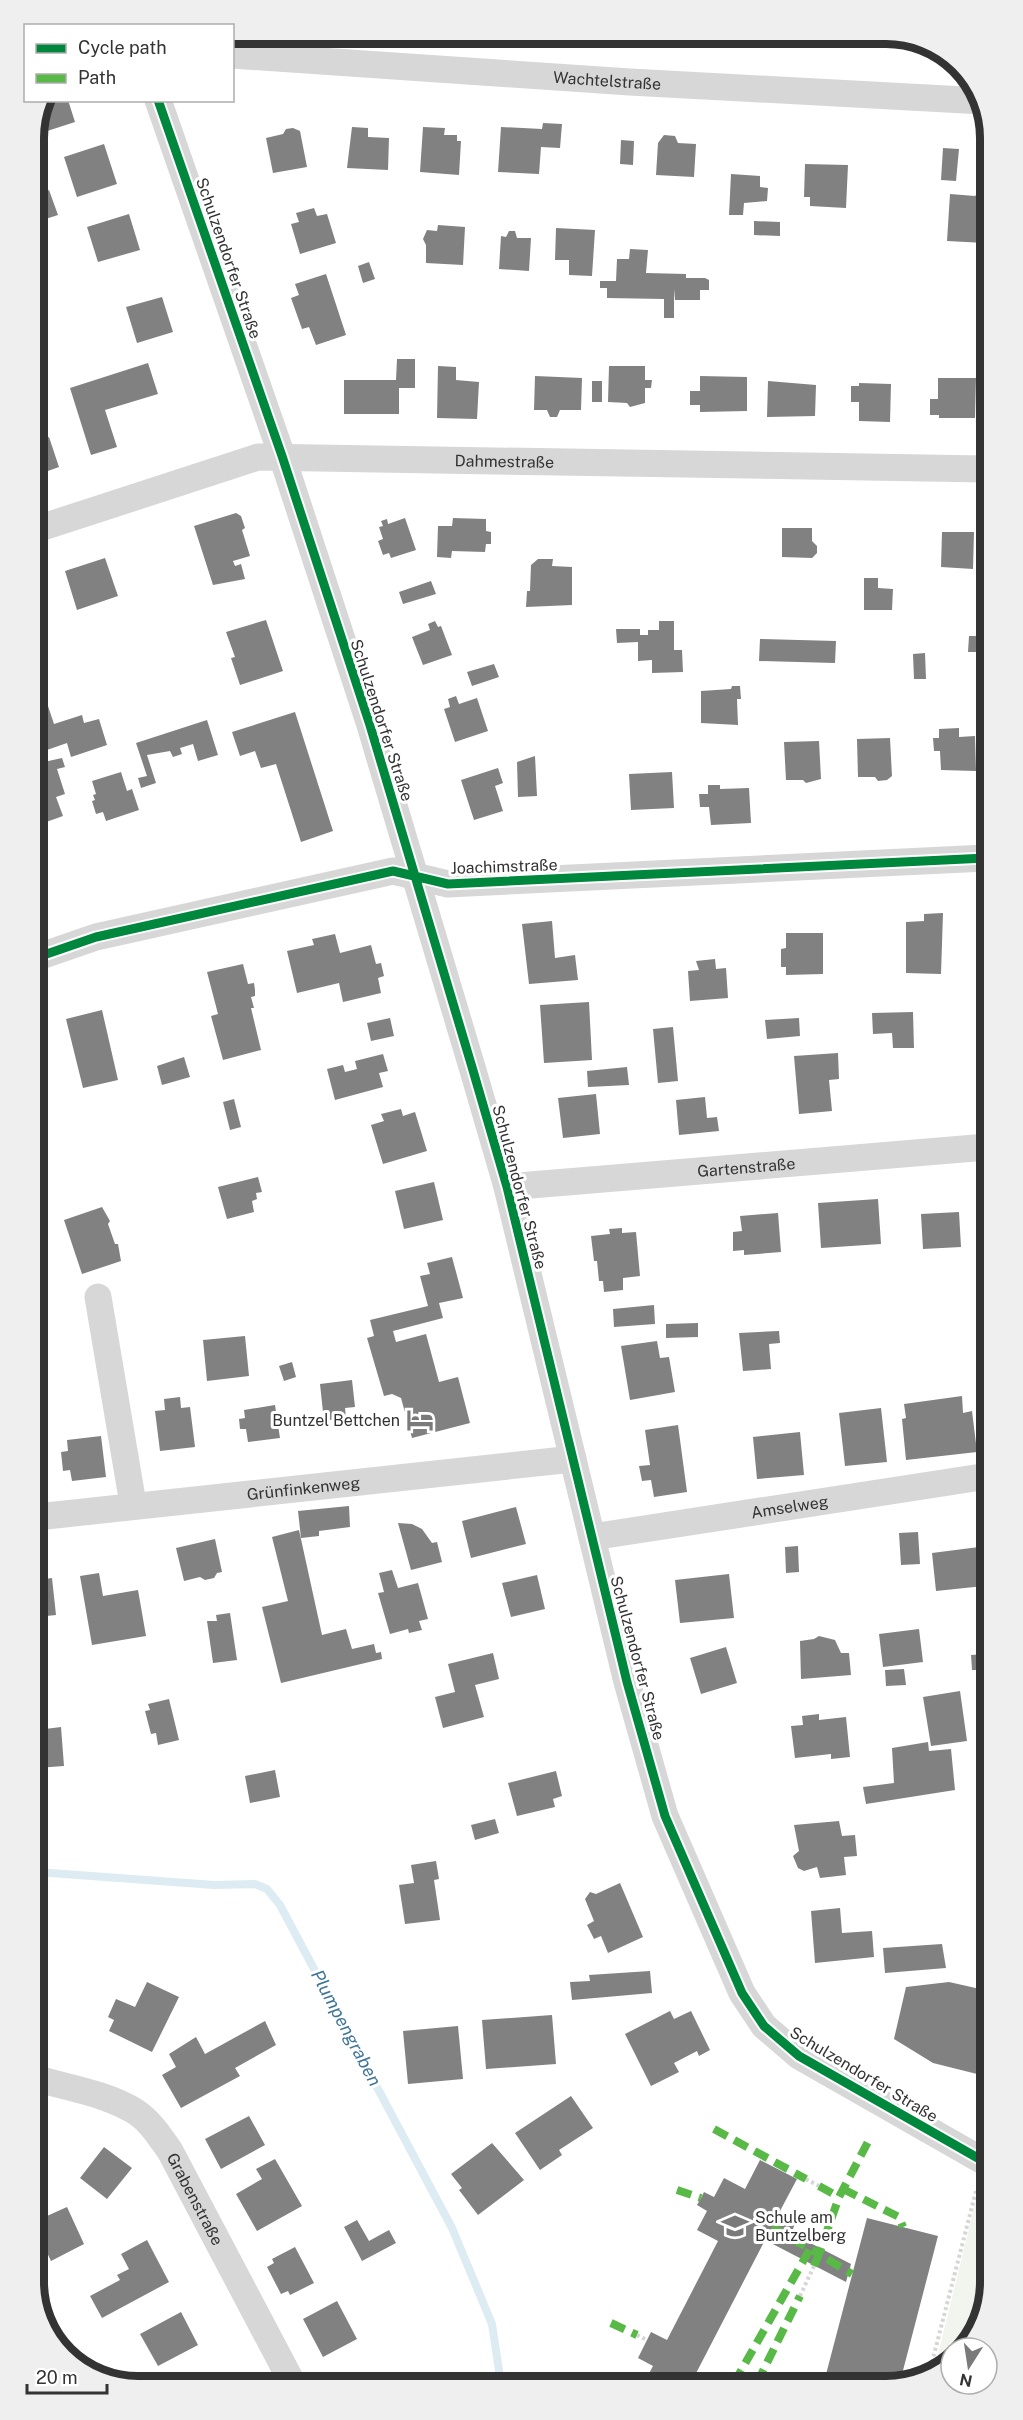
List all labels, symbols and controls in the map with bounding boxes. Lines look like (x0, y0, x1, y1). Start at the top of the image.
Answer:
legend (24, 24, 234, 102)
text: Cycle path (78, 37, 167, 58)
text: Path (78, 67, 116, 88)
street label: Wachtelstraße (553, 68, 662, 94)
street label: Schulzendorfer Straße (192, 175, 265, 341)
street label: Dahmestraße (454, 451, 554, 472)
street label: Schulzendorfer Straße (346, 637, 417, 804)
street label: Joachimstraße (450, 855, 558, 878)
street label: Schulzendorfer Straße (488, 1103, 551, 1271)
street label: Gartenstraße (696, 1154, 796, 1181)
hotel icon: Buntzel Bettchen (405, 1405, 435, 1435)
place label: Buntzel Bettchen (272, 1411, 400, 1430)
street label: Grünfinkenweg (246, 1473, 361, 1504)
street label: Amselweg (750, 1492, 830, 1522)
street label: Schulzendorfer Straße (606, 1574, 669, 1742)
water label: Plumpengraben (307, 1966, 386, 2089)
street label: Schulzendorfer Straße (786, 2023, 941, 2126)
street label: Grabenstraße (163, 2150, 227, 2249)
place label: Schule am Buntzelberg (755, 2208, 846, 2245)
school or university icon: Schule am Buntzelberg (720, 2211, 750, 2241)
north arrow (939, 2336, 999, 2396)
scale bar (27, 2357, 106, 2395)
text: 20 m (36, 2367, 78, 2388)
text: N (958, 2370, 974, 2391)

